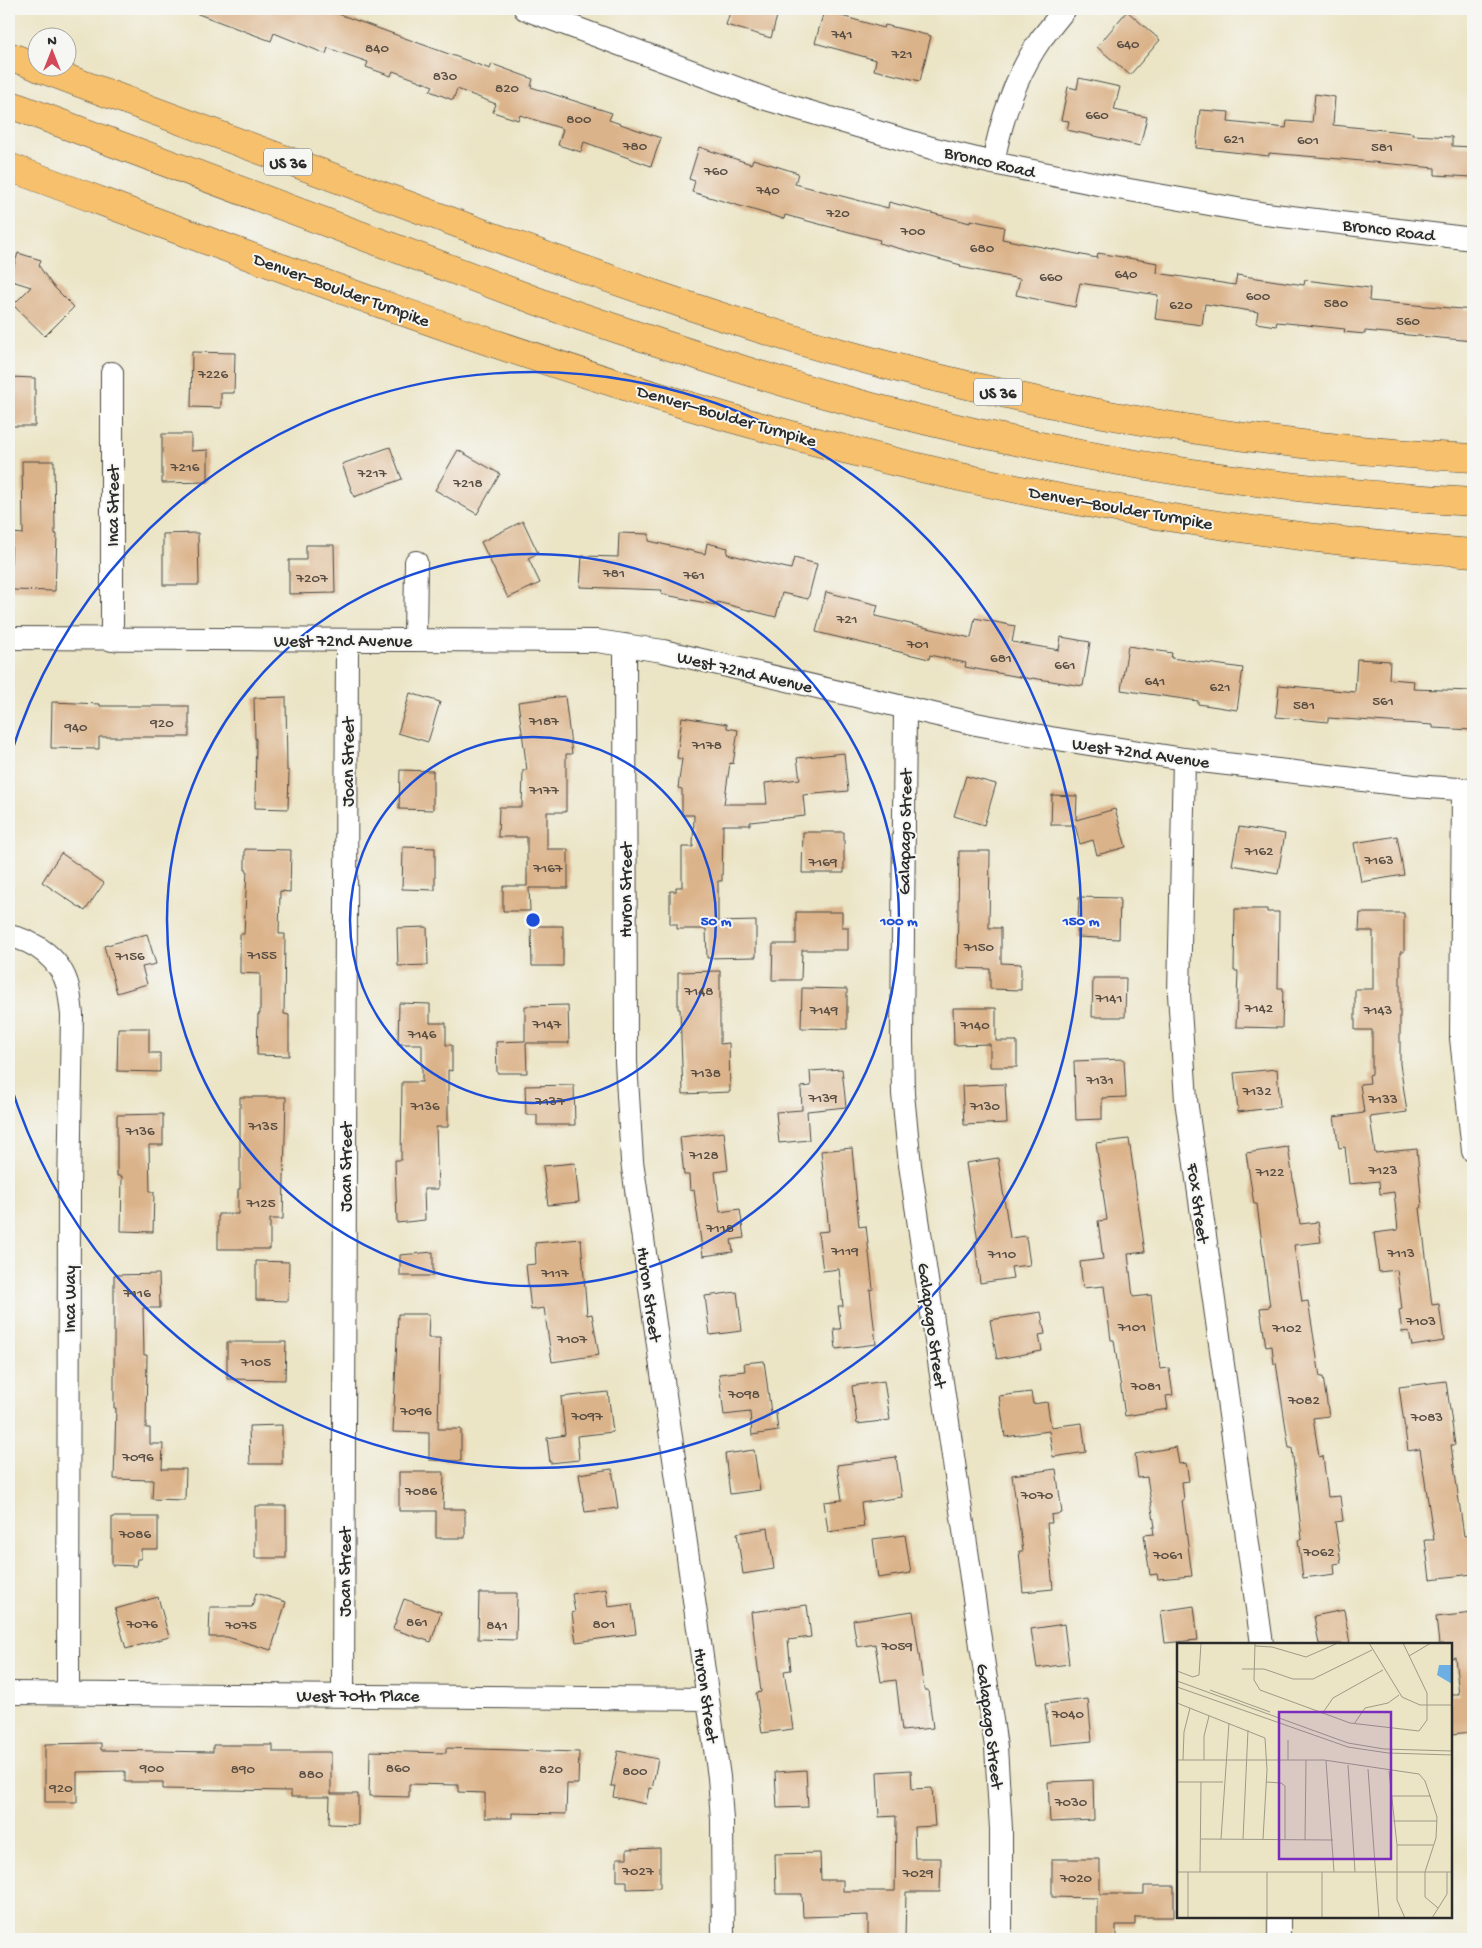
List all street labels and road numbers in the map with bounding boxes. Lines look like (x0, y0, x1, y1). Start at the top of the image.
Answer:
street label: Bronco Road (941, 143, 1038, 184)
road number: US 36 (264, 148, 312, 176)
street label: Bronco Road (1341, 215, 1437, 248)
street label: Denver–Boulder Turnpike (249, 249, 433, 333)
road number: US 36 (974, 378, 1022, 406)
street label: Denver–Boulder Turnpike (633, 381, 819, 453)
street label: Inca Street (104, 464, 125, 547)
street label: Denver–Boulder Turnpike (1026, 483, 1215, 536)
street label: West 72nd Avenue (274, 632, 413, 653)
street label: West 72nd Avenue (675, 648, 815, 699)
street label: Joan Street (339, 716, 360, 807)
street label: West 72nd Avenue (1071, 734, 1211, 775)
street label: Galapago Street (895, 767, 918, 895)
street label: Huron Street (617, 841, 638, 938)
street label: Joan Street (337, 1121, 358, 1212)
street label: Fox Street (1180, 1161, 1213, 1246)
street label: Huron Street (630, 1246, 665, 1345)
street label: Galapago Street (911, 1261, 950, 1391)
street label: Inca Way (61, 1265, 82, 1333)
street label: Joan Street (336, 1526, 357, 1617)
street label: Huron Street (687, 1647, 722, 1746)
street label: Galapago Street (970, 1662, 1007, 1792)
street label: West 70th Place (297, 1687, 420, 1708)

